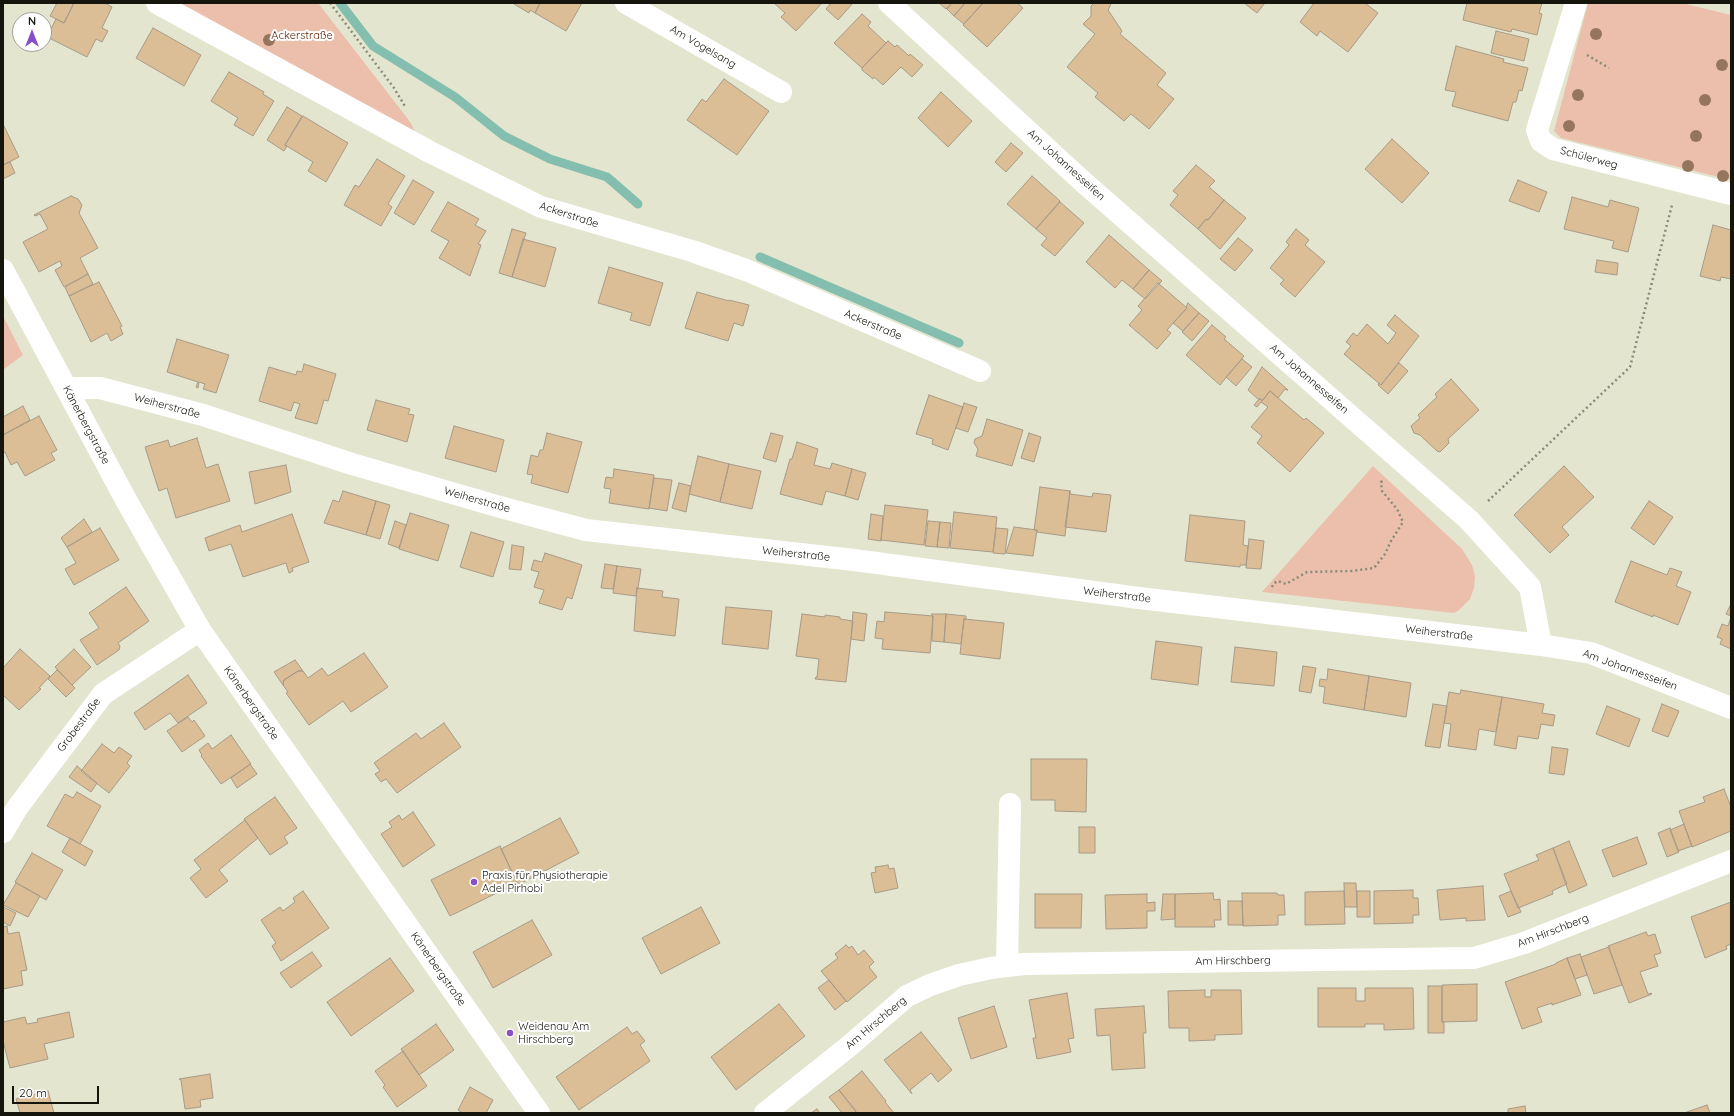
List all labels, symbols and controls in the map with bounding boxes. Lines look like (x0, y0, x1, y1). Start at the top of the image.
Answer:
north arrow (12, 12, 52, 52)
text: N (28, 14, 36, 28)
street label: Am Vogelsang (667, 23, 739, 71)
park label: Ackerstraße (271, 29, 333, 43)
street label: Am Johannesseifen (1024, 127, 1108, 203)
street label: Schülerweg (1559, 144, 1619, 172)
street label: Ackerstraße (538, 199, 600, 231)
street label: Ackerstraße (842, 307, 904, 343)
street label: Am Johannesseifen (1267, 341, 1351, 417)
street label: Känerbergstraße (60, 383, 112, 467)
street label: Weiherstraße (132, 391, 202, 421)
street label: Weiherstraße (442, 484, 512, 516)
street label: Weiherstraße (761, 544, 831, 564)
street label: Weiherstraße (1082, 584, 1152, 606)
street label: Weiherstraße (1404, 622, 1474, 644)
street label: Am Johannesseifen (1581, 647, 1679, 693)
street label: Känerbergstraße (221, 664, 281, 742)
street label: Grobestraße (55, 696, 103, 754)
place label: Praxis für Physiotherapie Adel Pirhobi (482, 869, 608, 895)
marker: Praxis für Physiotherapie Adel Pirhobi (469, 877, 479, 887)
street label: Am Hirschberg (1515, 911, 1591, 951)
street label: Känerbergstraße (408, 930, 468, 1008)
street label: Am Hirschberg (1195, 954, 1271, 968)
street label: Am Hirschberg (843, 994, 909, 1052)
place label: Weidenau Am Hirschberg (518, 1020, 589, 1046)
marker: Weidenau Am Hirschberg (505, 1028, 515, 1038)
scale bar (14, 1078, 101, 1104)
text: 20 m (19, 1085, 47, 1100)

